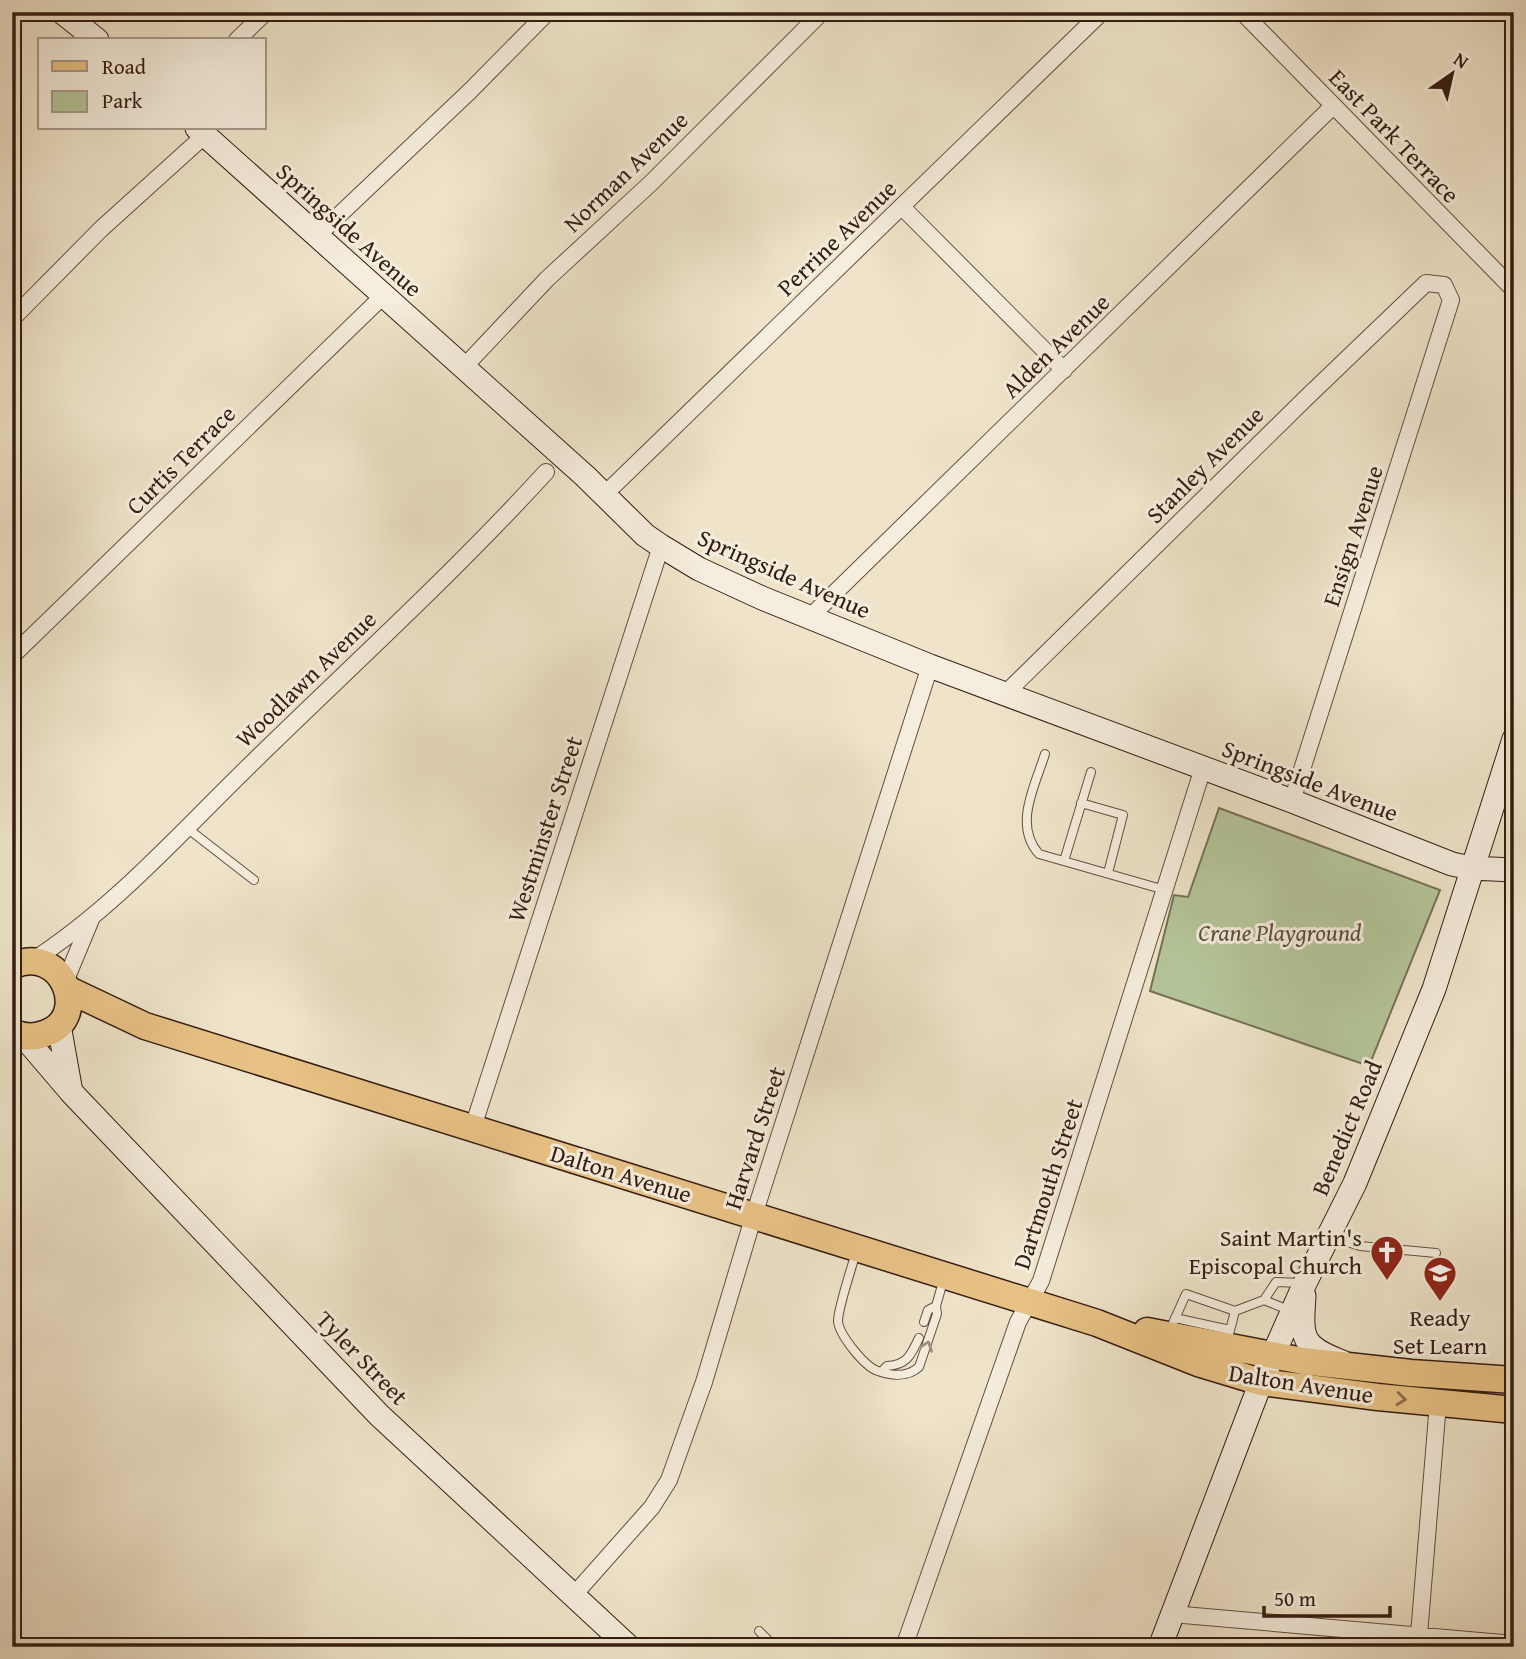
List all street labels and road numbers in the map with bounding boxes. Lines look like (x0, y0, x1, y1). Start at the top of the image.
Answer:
street label: East Park Terrace (1321, 61, 1468, 211)
street label: Norman Avenue (555, 103, 696, 240)
street label: Springside Avenue (268, 154, 430, 305)
street label: Perrine Avenue (769, 171, 904, 304)
street label: Alden Avenue (994, 285, 1117, 406)
street label: Curtis Terrace (118, 397, 243, 522)
street label: Stanley Avenue (1138, 398, 1271, 531)
street label: Ensign Avenue (1313, 461, 1392, 611)
street label: Springside Avenue (692, 520, 876, 627)
street label: Woodlawn Avenue (227, 602, 384, 755)
street label: Westminster Street (498, 731, 591, 926)
street label: Springside Avenue (1217, 731, 1403, 830)
street label: Benedict Road (1302, 1055, 1391, 1201)
street label: Harvard Street (715, 1061, 794, 1214)
street label: Dartmouth Street (1004, 1094, 1092, 1273)
street label: Dalton Avenue (546, 1135, 696, 1212)
street label: Tyler Street (308, 1303, 417, 1413)
street label: Dalton Avenue (1226, 1355, 1376, 1412)

